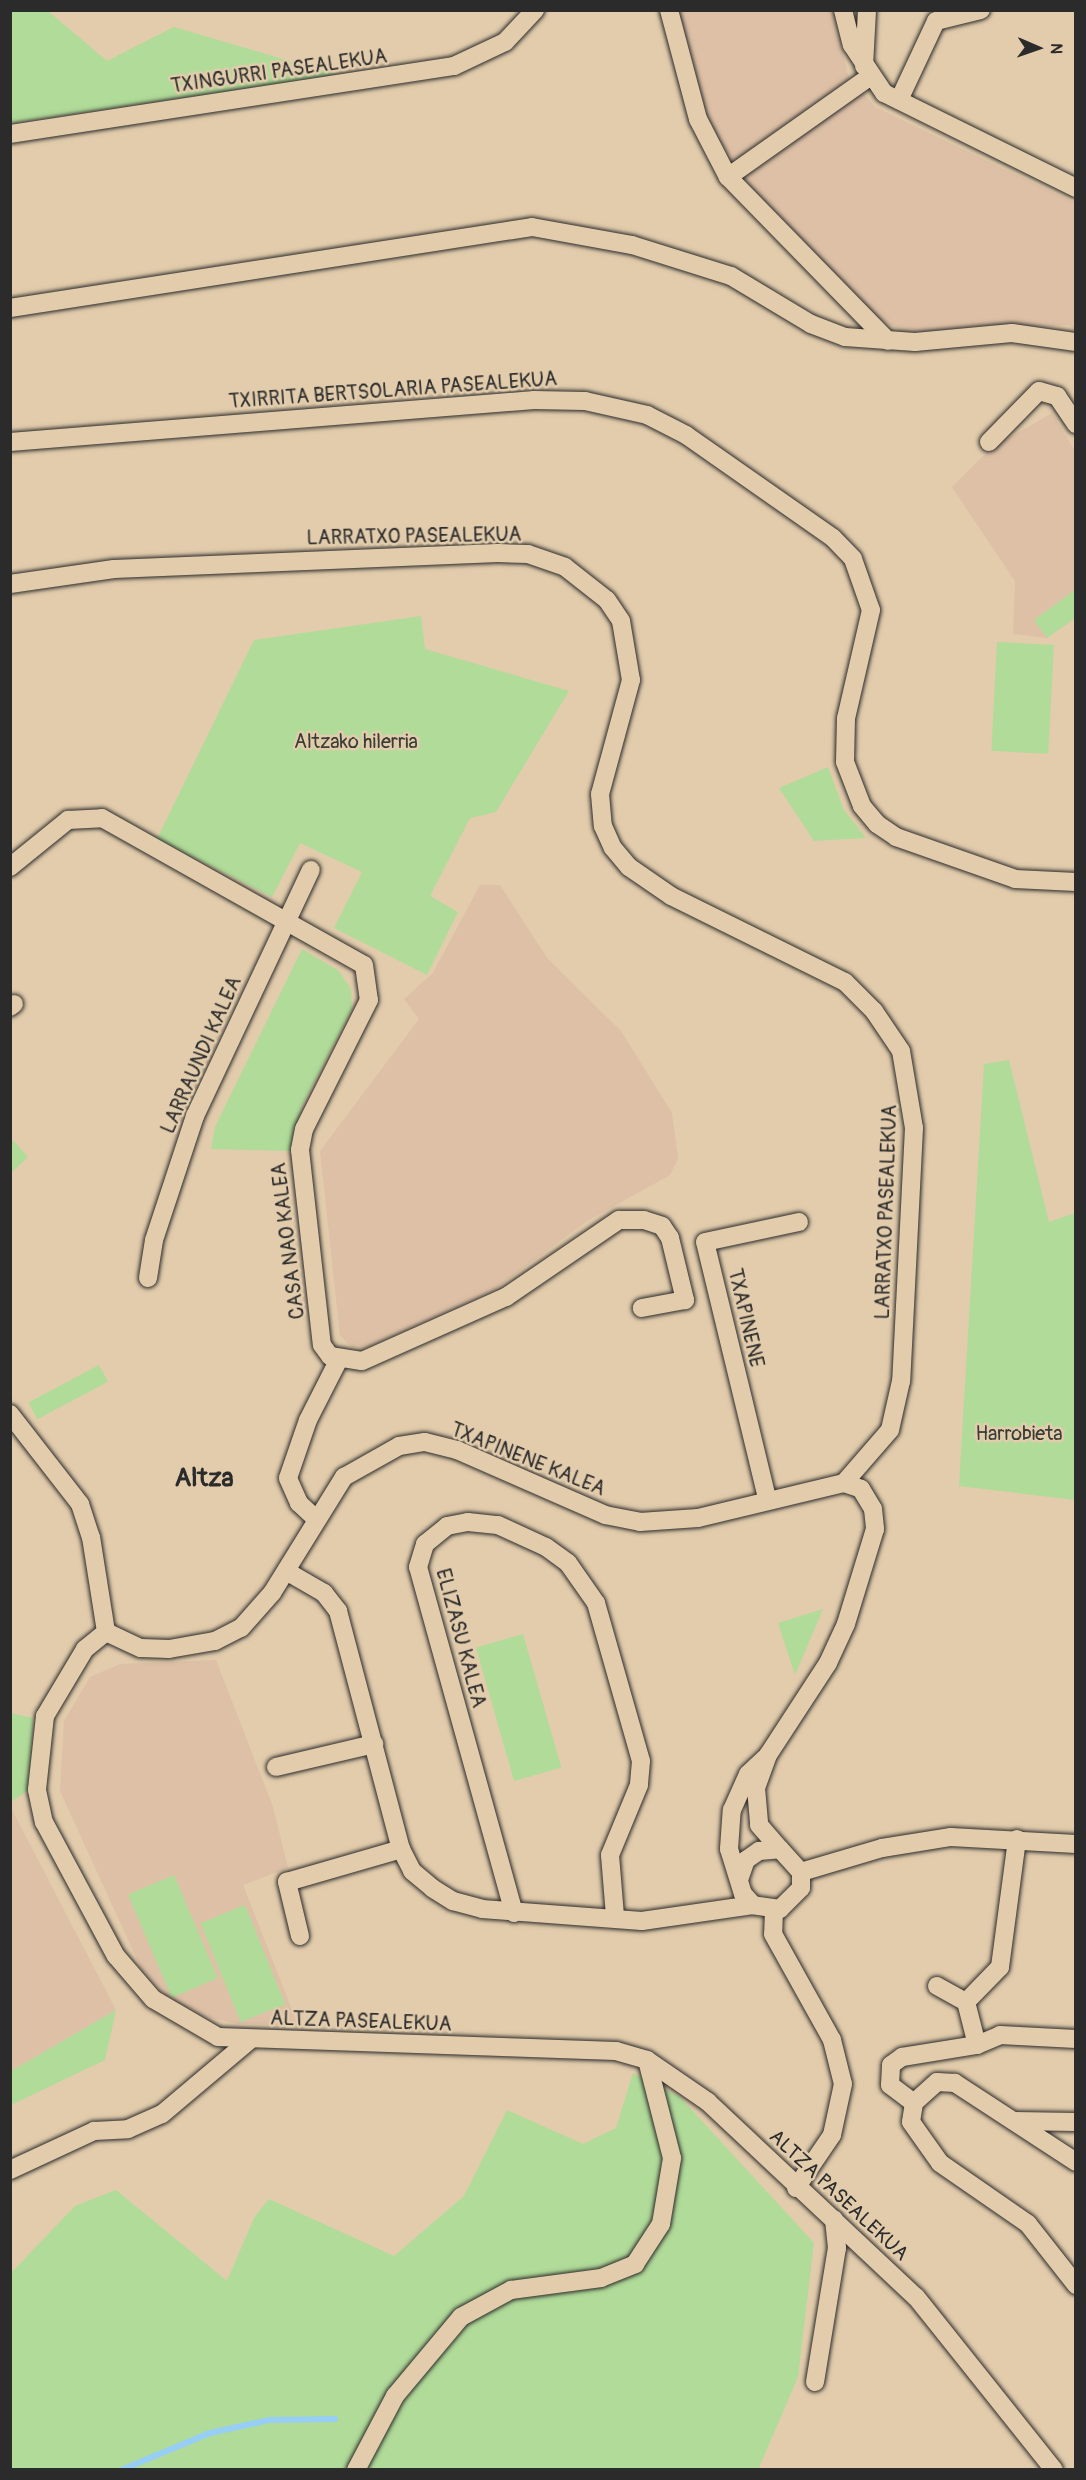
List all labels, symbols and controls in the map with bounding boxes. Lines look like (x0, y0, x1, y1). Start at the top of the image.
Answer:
north arrow (1008, 18, 1068, 78)
text: N (1046, 43, 1066, 54)
street label: TXINGURRI PASEALEKUA (169, 44, 389, 98)
street label: TXIRRITA BERTSOLARIA PASEALEKUA (228, 367, 558, 413)
street label: LARRATXO PASEALEKUA (306, 522, 522, 550)
park label: Altzako hilerria (294, 729, 418, 753)
street label: LARRAUNDI KALEA (156, 973, 246, 1137)
street label: LARRATXO PASEALEKUA (870, 1104, 902, 1320)
street label: CASA NAO KALEA (266, 1161, 310, 1321)
street label: TXAPINENE (723, 1266, 769, 1370)
street label: TXAPINENE KALEA (447, 1417, 609, 1501)
park label: Harrobieta (975, 1421, 1063, 1445)
district label: Altza (174, 1463, 234, 1495)
street label: ELIZASU KALEA (431, 1566, 491, 1710)
street label: ALTZA PASEALEKUA (270, 2006, 452, 2036)
street label: ALTZA PASEALEKUA (764, 2124, 914, 2266)

